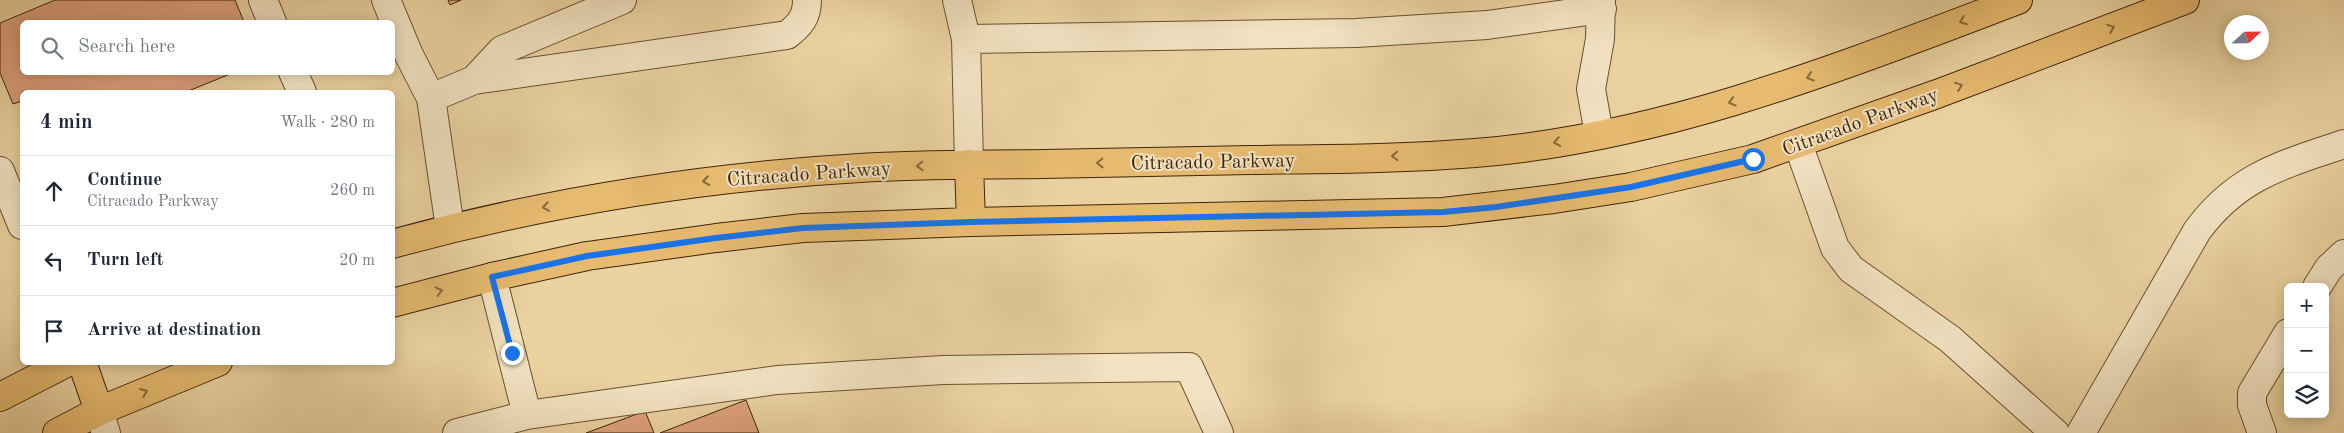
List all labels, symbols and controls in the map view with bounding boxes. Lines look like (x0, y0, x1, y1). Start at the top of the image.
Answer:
one-way arrow (1959, 15, 1968, 25)
north arrow (2224, 15, 2269, 60)
search box (20, 20, 395, 75)
one-way arrow (2106, 24, 2115, 34)
icon: search (38, 34, 66, 62)
text: Search here (78, 38, 175, 57)
one-way arrow (1807, 71, 1815, 81)
one-way arrow (1954, 82, 1963, 92)
street label: Citracado Parkway (1780, 85, 1942, 160)
one-way arrow (1728, 96, 1737, 107)
text: 4 min (40, 112, 93, 133)
text: Walk · 280 m (280, 115, 375, 131)
one-way arrow (1553, 136, 1561, 146)
route start (1742, 148, 1765, 171)
one-way arrow (1391, 151, 1399, 162)
street label: Citracado Parkway (1131, 152, 1296, 174)
one-way arrow (1096, 158, 1104, 168)
street label: Citracado Parkway (726, 159, 892, 191)
one-way arrow (916, 161, 924, 171)
text: Continue (87, 171, 162, 190)
one-way arrow (702, 175, 710, 186)
icon: ahead (40, 177, 68, 205)
text: 260 m (330, 183, 375, 199)
text: Citracado Parkway (87, 194, 219, 210)
one-way arrow (541, 201, 550, 212)
icon: left (40, 247, 68, 275)
text: Turn left (87, 251, 164, 270)
text: 20 m (339, 253, 375, 269)
map controls (2284, 283, 2329, 418)
button: + (2284, 283, 2329, 328)
one-way arrow (435, 286, 443, 296)
icon: arrive (40, 317, 68, 345)
text: Arrive at destination (87, 321, 261, 340)
button: − (2284, 328, 2329, 373)
route end (501, 342, 524, 365)
button: layers (2284, 373, 2329, 418)
one-way arrow (139, 387, 148, 398)

